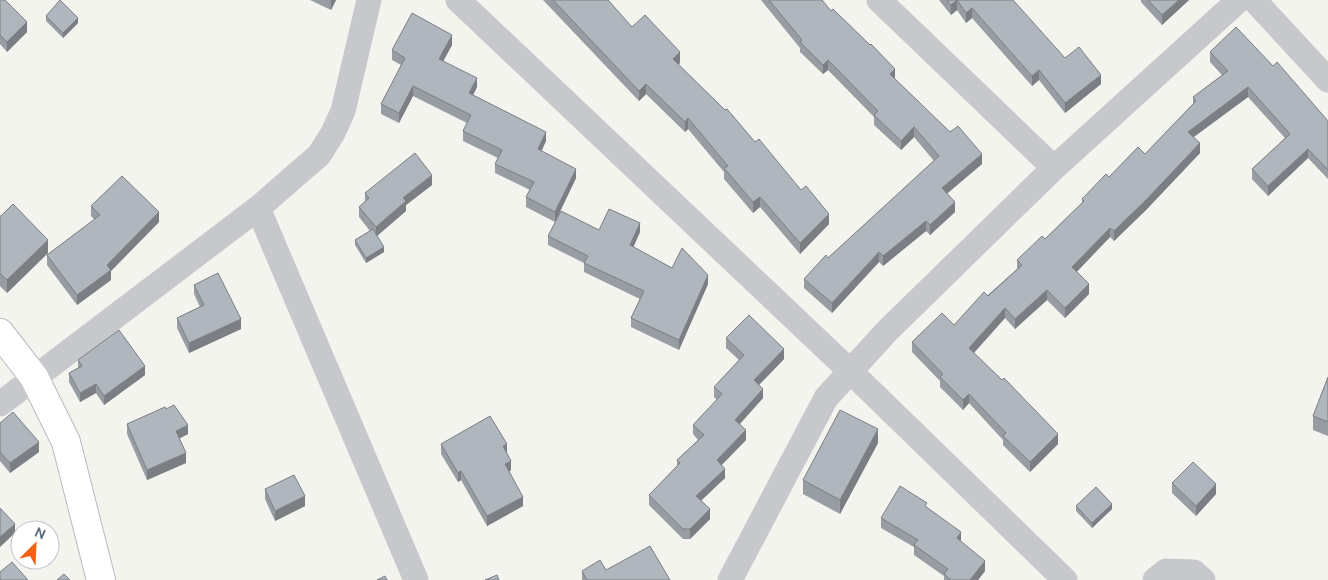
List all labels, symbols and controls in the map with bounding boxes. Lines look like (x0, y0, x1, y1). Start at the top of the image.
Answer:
north arrow (10, 520, 60, 570)
text: N (32, 524, 48, 543)

